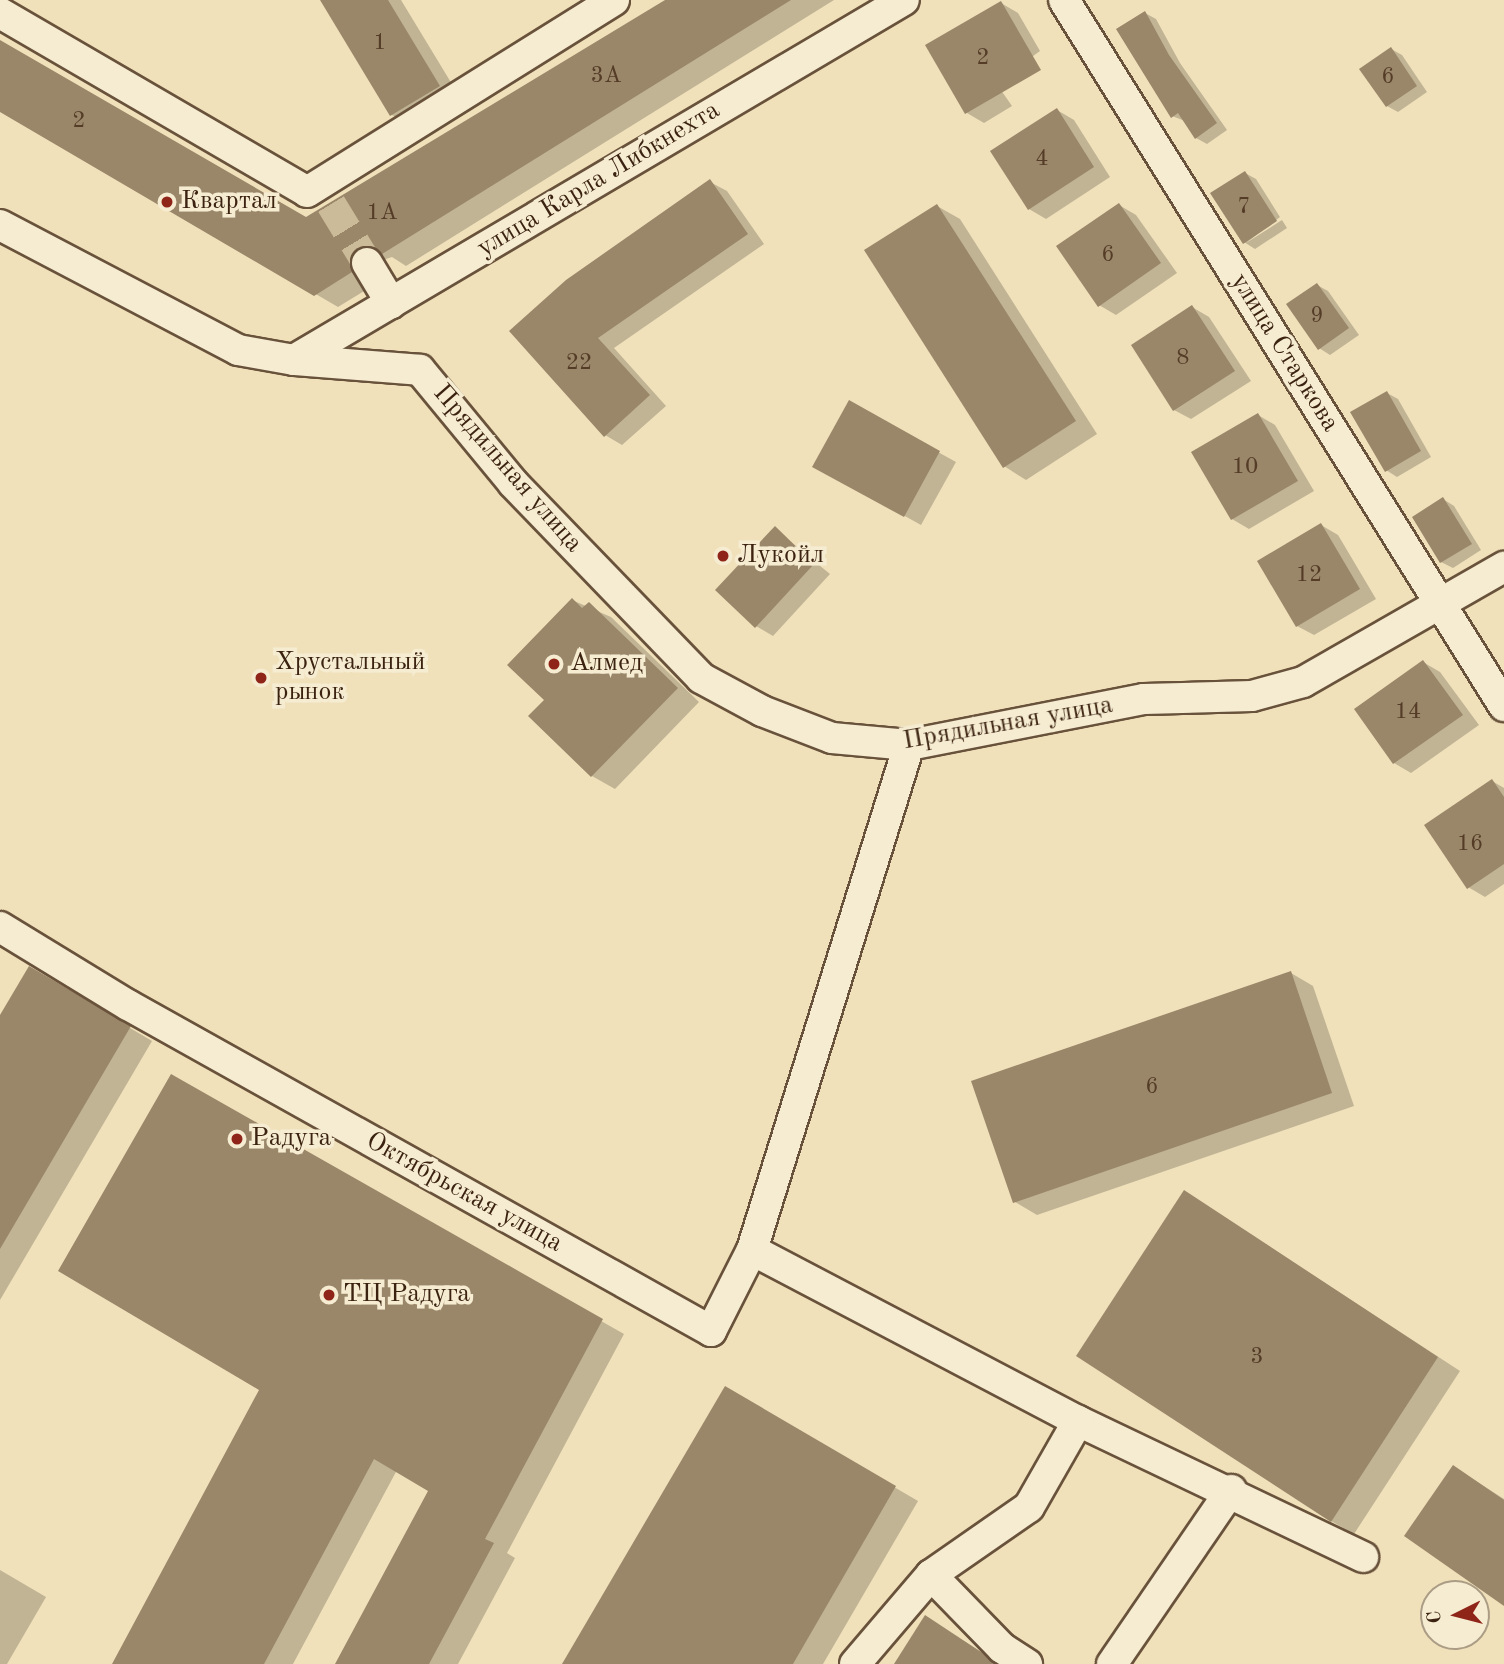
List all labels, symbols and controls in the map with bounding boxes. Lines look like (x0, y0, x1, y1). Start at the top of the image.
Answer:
house number: 1 (373, 29, 387, 57)
house number: 2 (976, 44, 990, 72)
house number: 3А (591, 62, 621, 90)
house number: 6 (1381, 63, 1395, 91)
street label: улица Карла Либкнехта (472, 95, 726, 265)
house number: 2 (72, 107, 86, 135)
house number: 4 (1035, 145, 1049, 173)
place label: Квартал (181, 186, 277, 218)
house number: 7 (1237, 193, 1251, 221)
marker: Квартал (159, 194, 175, 210)
house number: 1А (367, 199, 397, 227)
house number: 6 (1101, 241, 1115, 269)
street label: улица Старкова (1223, 268, 1345, 438)
house number: 9 (1310, 302, 1324, 330)
house number: 8 (1176, 344, 1190, 372)
house number: 22 (566, 349, 592, 377)
street label: Прядильная улица (426, 379, 588, 559)
house number: 10 (1232, 453, 1258, 481)
place label: Лукойл (737, 540, 824, 572)
marker: Лукойл (715, 548, 731, 564)
house number: 12 (1296, 561, 1322, 589)
place label: Хрустальный рынок (275, 647, 426, 708)
place label: Алмед (570, 648, 643, 680)
marker: Алмед (544, 654, 564, 674)
marker: Хрустальный рынок (253, 670, 269, 686)
street label: Прядильная улица (901, 690, 1115, 758)
house number: 14 (1395, 698, 1421, 726)
house number: 16 (1457, 830, 1483, 858)
house number: 6 (1145, 1073, 1159, 1101)
place label: Радуга (251, 1123, 331, 1155)
street label: Октябрьская улица (360, 1126, 568, 1260)
marker: Радуга (229, 1131, 245, 1147)
place label: ТЦ Радуга (343, 1279, 470, 1311)
marker: ТЦ Радуга (321, 1287, 337, 1303)
house number: 3 (1250, 1343, 1264, 1371)
north arrow (1420, 1580, 1490, 1650)
text: С (1426, 1610, 1446, 1624)

